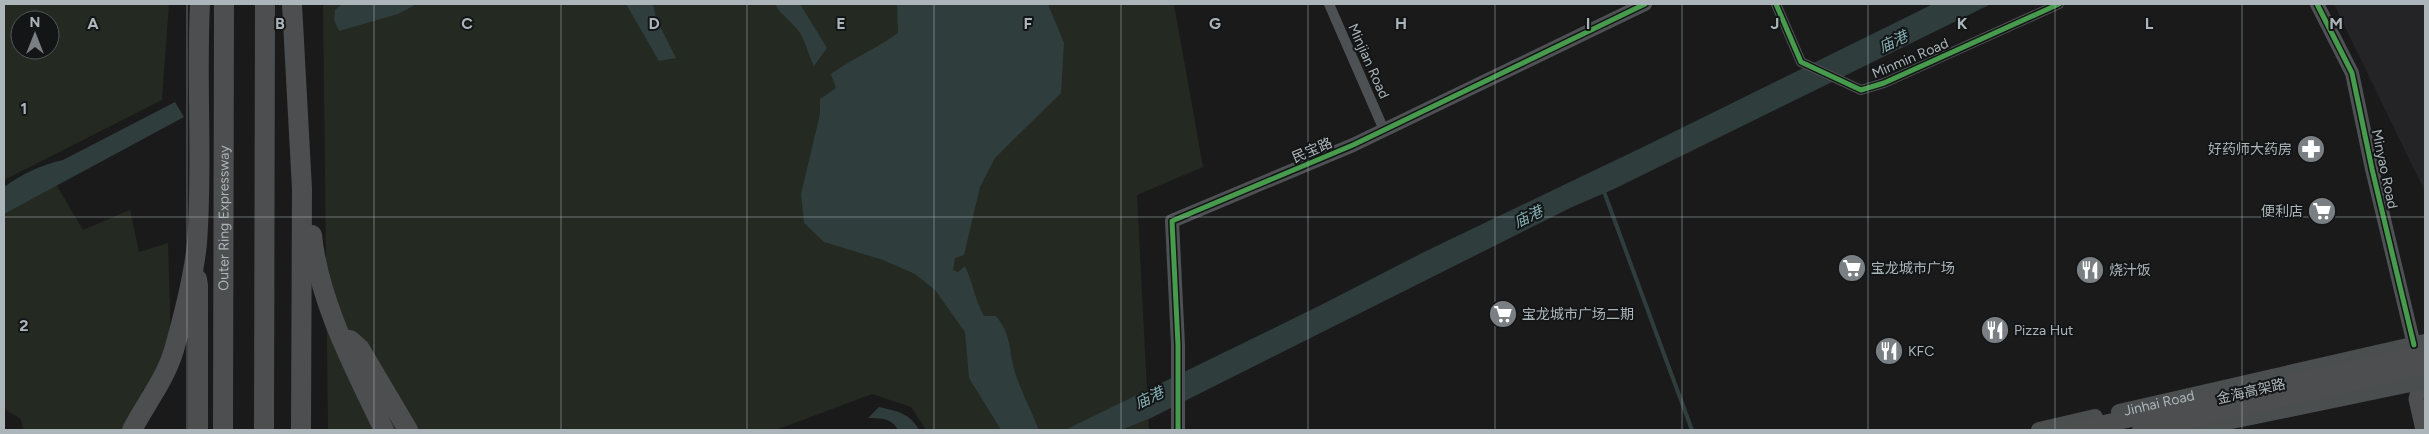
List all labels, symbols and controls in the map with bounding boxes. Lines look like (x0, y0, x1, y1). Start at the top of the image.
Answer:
north arrow (10, 10, 60, 60)
text: N (30, 14, 40, 31)
text: A (87, 14, 99, 33)
text: B (275, 14, 285, 33)
text: C (461, 14, 473, 33)
text: D (648, 14, 660, 33)
text: E (836, 14, 846, 33)
text: F (1024, 14, 1033, 33)
text: G (1209, 14, 1221, 33)
text: H (1395, 14, 1407, 33)
text: I (1586, 14, 1590, 33)
text: J (1771, 14, 1779, 33)
text: K (1957, 14, 1968, 33)
text: L (2145, 14, 2154, 33)
text: M (2329, 14, 2343, 33)
street label: Minjian Road (1344, 21, 1393, 101)
water label: 庙港 (1876, 26, 1912, 57)
street label: Minmin Road (1869, 35, 1951, 82)
text: 1 (21, 99, 27, 118)
street label: Minyao Road (2368, 128, 2401, 210)
street label: 民宝路 (1290, 134, 1335, 166)
pharmacy icon: 好药师大药房 (2296, 134, 2326, 164)
place label: 好药师大药房 (2208, 141, 2292, 158)
street label: Outer Ring Expressway (215, 145, 233, 291)
supermarket icon: 便利店 (2307, 196, 2337, 226)
water label: 庙港 (1511, 201, 1547, 232)
place label: 便利店 (2261, 203, 2303, 220)
supermarket icon: 宝龙城市广场 (1837, 253, 1867, 283)
restaurant icon: 烧汁饭 (2075, 255, 2105, 285)
place label: 宝龙城市广场 (1871, 260, 1955, 277)
place label: 烧汁饭 (2109, 262, 2151, 279)
supermarket icon: 宝龙城市广场二期 (1488, 299, 1518, 329)
place label: 宝龙城市广场二期 (1522, 306, 1634, 323)
restaurant icon: Pizza Hut (1980, 315, 2010, 345)
text: 2 (19, 316, 29, 335)
place label: Pizza Hut (2014, 322, 2073, 339)
restaurant icon: KFC (1874, 336, 1904, 366)
place label: KFC (1908, 343, 1934, 360)
street label: 金海高架路 (2215, 375, 2287, 408)
water label: 庙港 (1132, 382, 1168, 413)
street label: Jinhai Road (2122, 387, 2196, 420)

